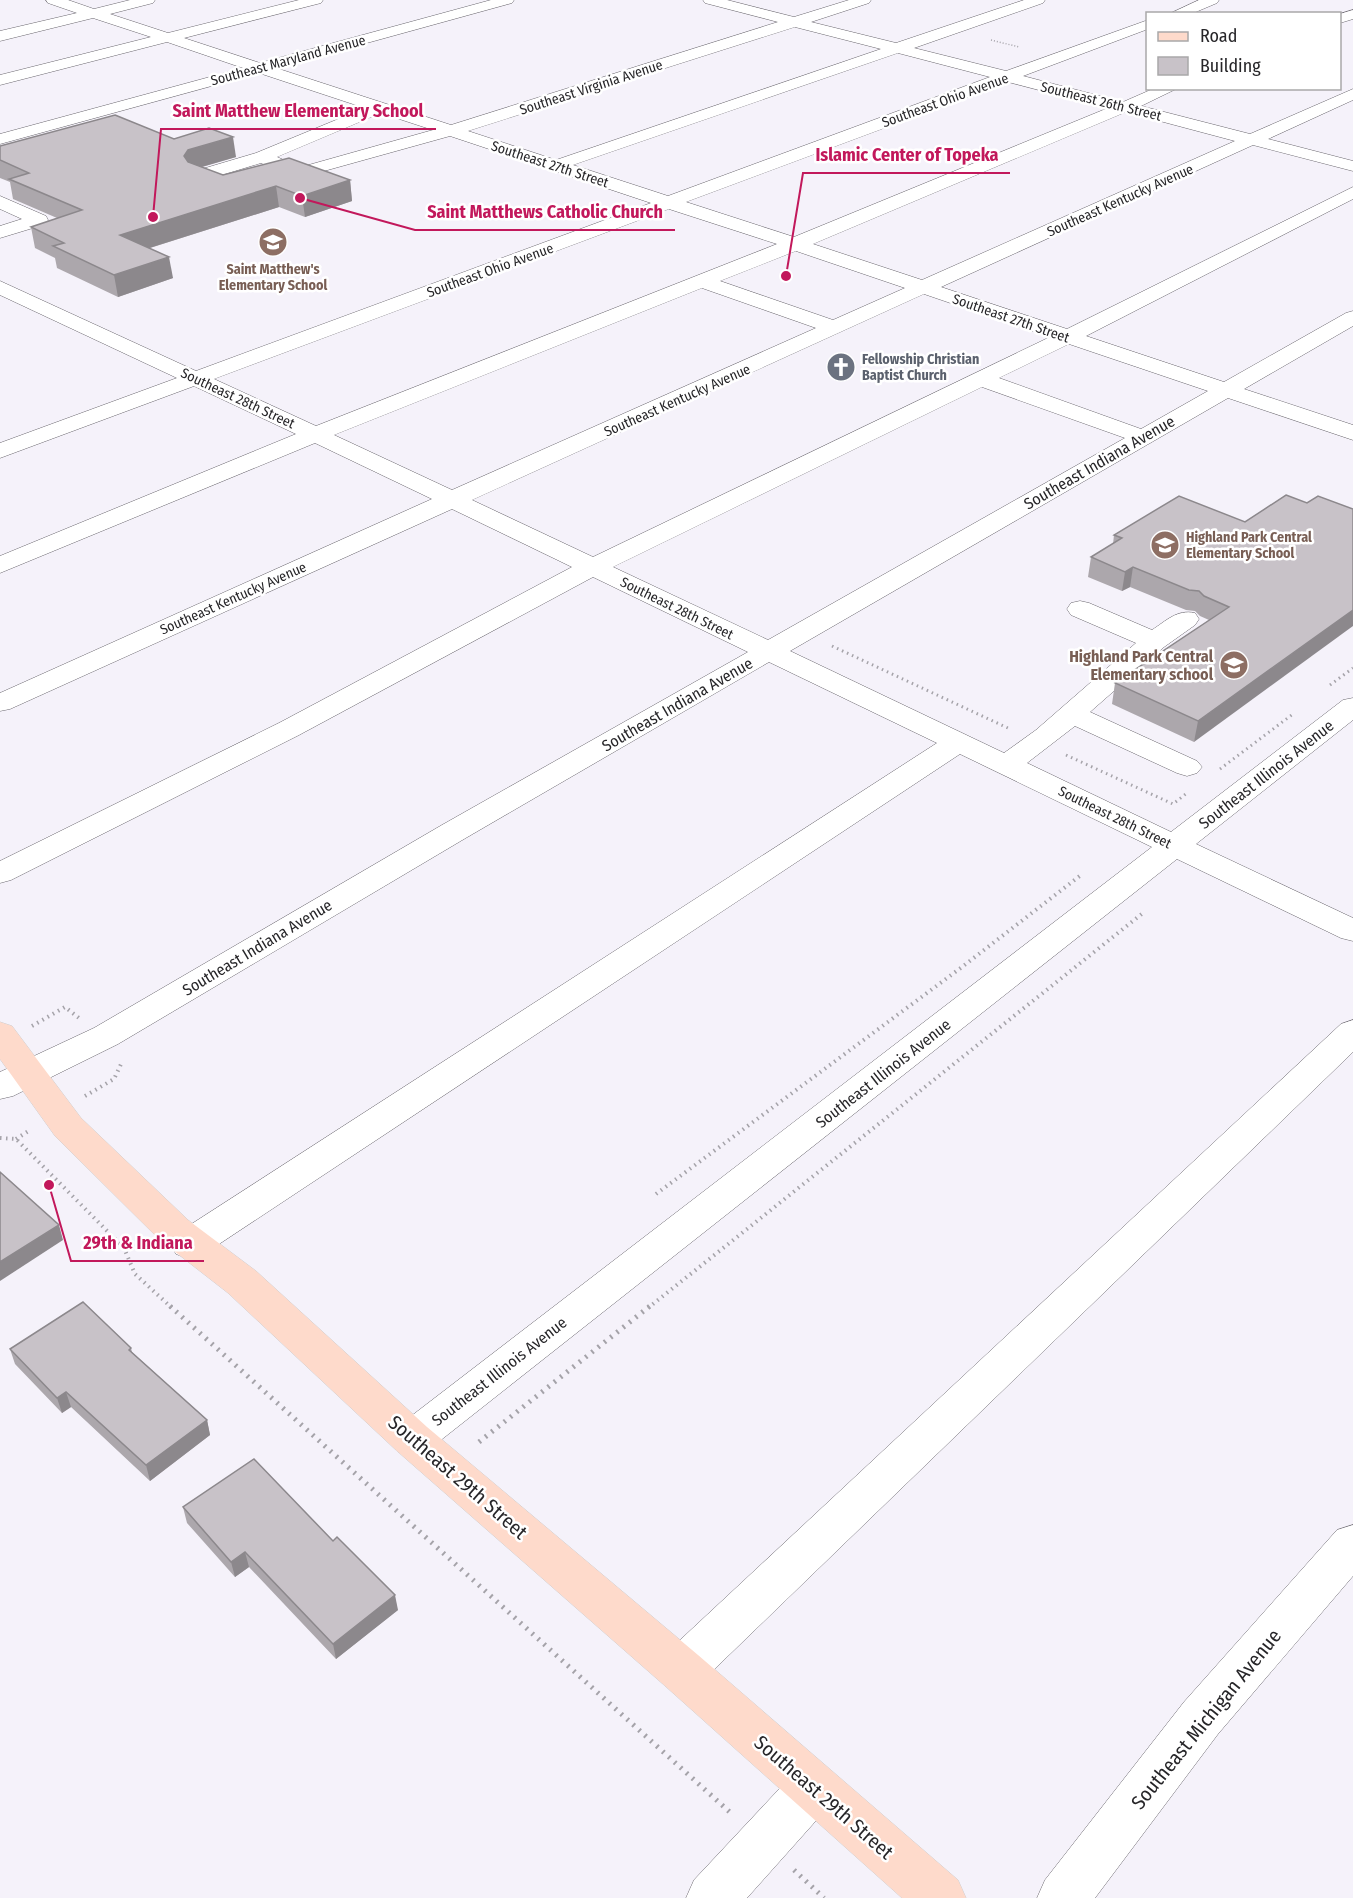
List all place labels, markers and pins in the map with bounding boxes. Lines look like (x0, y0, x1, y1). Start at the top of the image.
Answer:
callout: Saint Matthew Elementary School (161, 93, 436, 129)
callout: Islamic Center of Topeka (803, 137, 1010, 173)
callout: Saint Matthews Catholic Church (415, 194, 675, 230)
school or university icon: Saint Matthew's Elementary School (257, 226, 289, 258)
place label: Saint Matthew's Elementary School (219, 261, 327, 294)
church icon: Fellowship Christian Baptist Church (825, 351, 857, 383)
place label: Fellowship Christian Baptist Church (862, 351, 979, 384)
school or university icon: Highland Park Central Elementary School (1149, 529, 1181, 561)
place label: Highland Park Central Elementary School (1186, 529, 1312, 562)
place label: Highland Park Central Elementary school (1069, 647, 1214, 684)
school or university icon: Highland Park Central Elementary school (1218, 649, 1250, 681)
callout: 29th & Indiana (71, 1225, 204, 1261)

